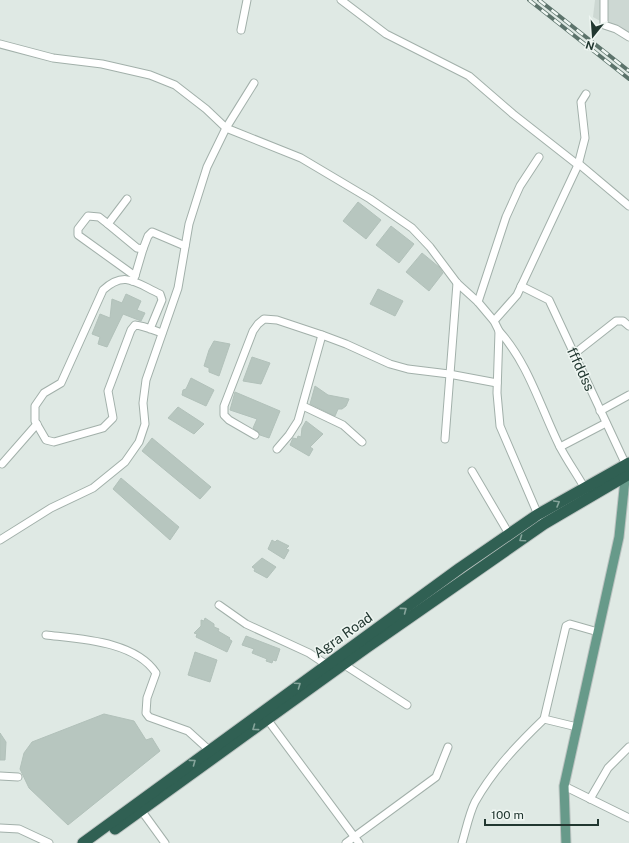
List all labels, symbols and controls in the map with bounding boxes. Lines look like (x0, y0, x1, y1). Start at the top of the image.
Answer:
north arrow (573, 16, 613, 56)
text: N (584, 39, 596, 53)
street label: fffddss (564, 344, 598, 394)
one-way arrow (553, 501, 560, 508)
one-way arrow (519, 534, 526, 542)
one-way arrow (400, 607, 407, 615)
street label: Agra Road (311, 609, 375, 661)
one-way arrow (294, 683, 301, 690)
one-way arrow (252, 723, 259, 730)
one-way arrow (189, 760, 196, 767)
scale bar (485, 801, 598, 827)
text: 100 m (491, 808, 524, 822)

